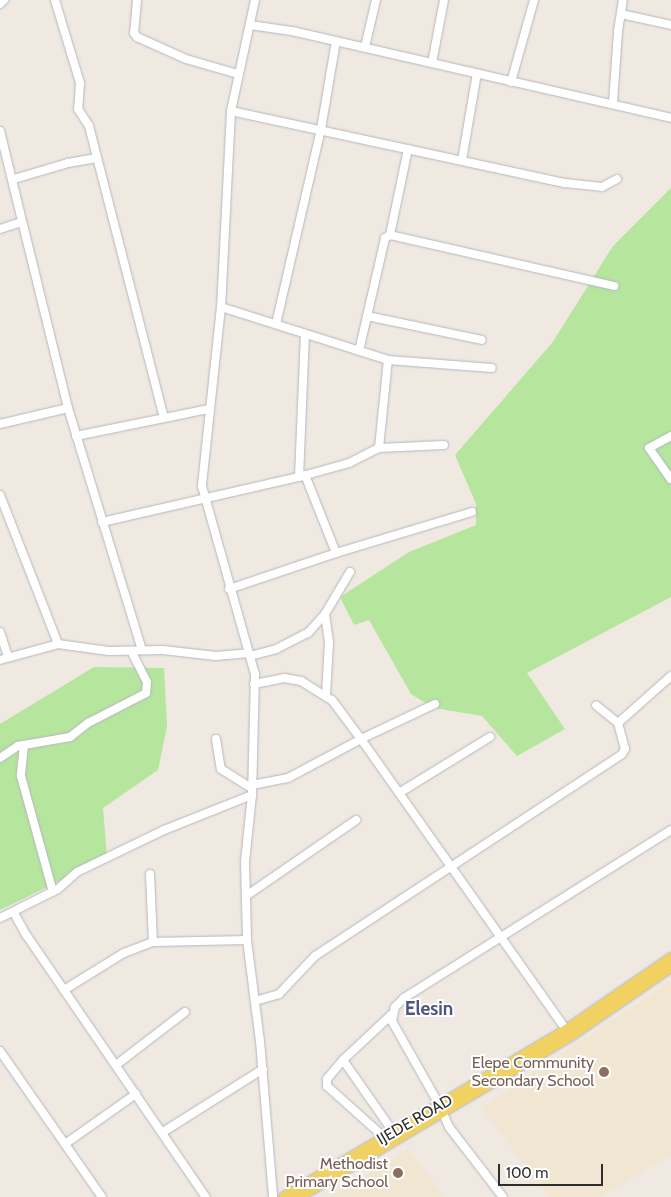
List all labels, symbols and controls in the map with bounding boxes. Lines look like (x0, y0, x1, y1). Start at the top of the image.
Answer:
district label: Elesin (405, 998, 453, 1020)
place label: Elepe Community Secondary School (472, 1053, 594, 1091)
marker: Elepe Community Secondary School (598, 1066, 610, 1078)
street label: IJEDE ROAD (374, 1091, 456, 1149)
place label: Methodist Primary School (285, 1154, 388, 1192)
scale bar (501, 1154, 606, 1186)
text: 100 m (506, 1164, 548, 1182)
marker: Methodist Primary School (392, 1167, 404, 1179)

